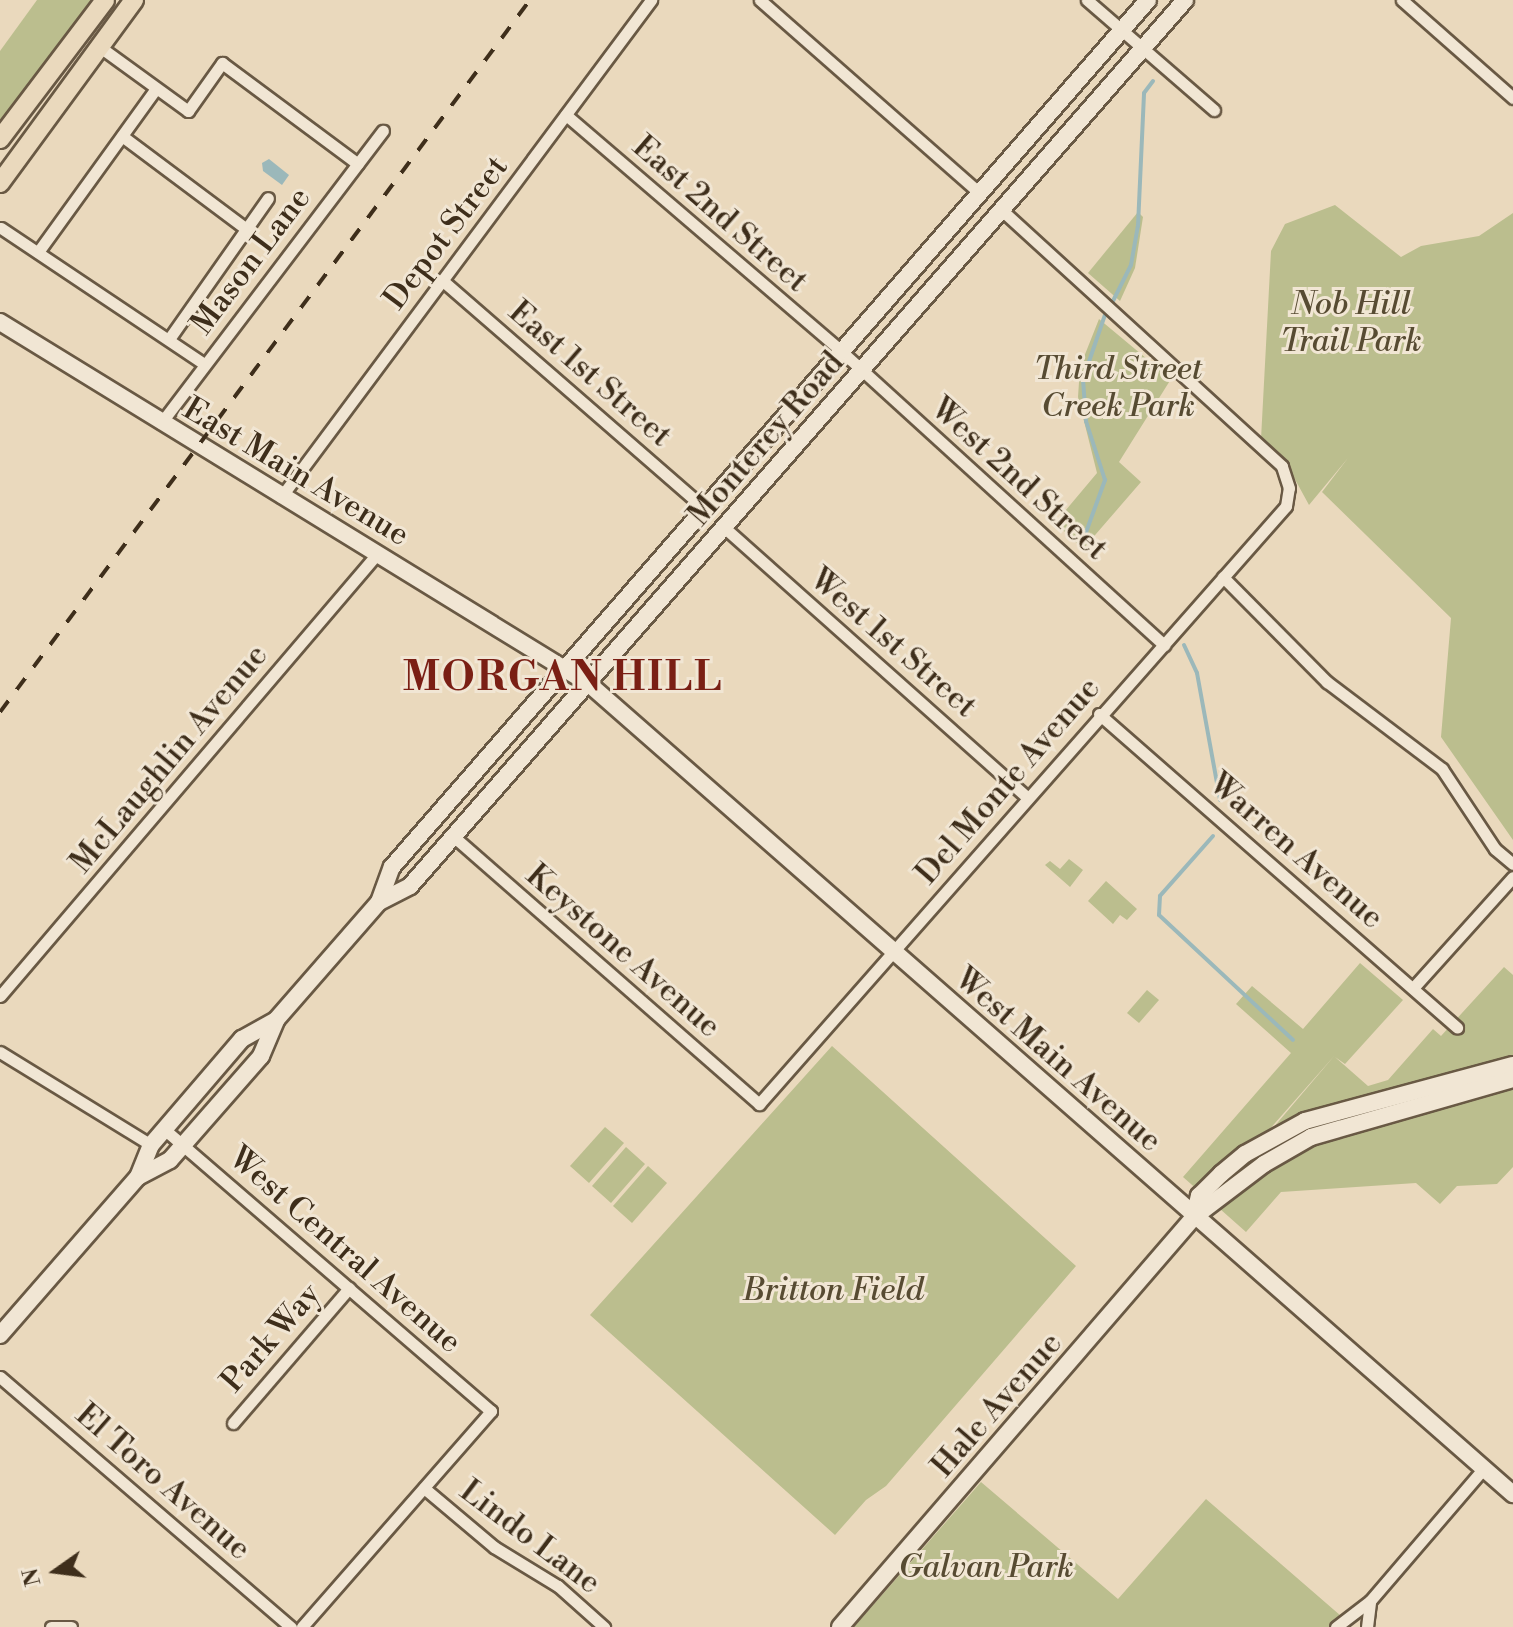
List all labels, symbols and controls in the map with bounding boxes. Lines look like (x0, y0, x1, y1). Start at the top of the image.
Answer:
street label: East 2nd Street (625, 128, 815, 300)
street label: Depot Street (376, 149, 516, 317)
street label: Mason Lane (183, 180, 319, 342)
park label: Nob Hill Trail Park (1280, 286, 1422, 361)
street label: East 1st Street (501, 293, 679, 455)
street label: Monterey Road (680, 344, 852, 534)
park label: Third Street Creek Park (1034, 351, 1202, 426)
street label: East Main Avenue (176, 389, 416, 555)
street label: West 2nd Street (923, 390, 1115, 568)
street label: West 1st Street (802, 560, 984, 726)
street label: McLaughlin Avenue (62, 637, 276, 881)
district label: MORGAN HILL (403, 654, 723, 702)
street label: Del Monte Avenue (908, 670, 1108, 892)
street label: Warren Avenue (1201, 765, 1391, 937)
street label: Keystone Avenue (518, 856, 728, 1046)
street label: West Main Avenue (947, 960, 1169, 1160)
street label: West Central Avenue (221, 1139, 469, 1361)
park label: Britton Field (743, 1271, 923, 1309)
street label: Park Way (213, 1276, 329, 1400)
street label: Hale Avenue (924, 1325, 1070, 1485)
street label: El Toro Avenue (68, 1396, 258, 1568)
street label: Lindo Lane (452, 1472, 608, 1602)
north arrow (16, 1531, 96, 1611)
park label: Galvan Park (898, 1548, 1074, 1586)
text: N (17, 1565, 47, 1589)

